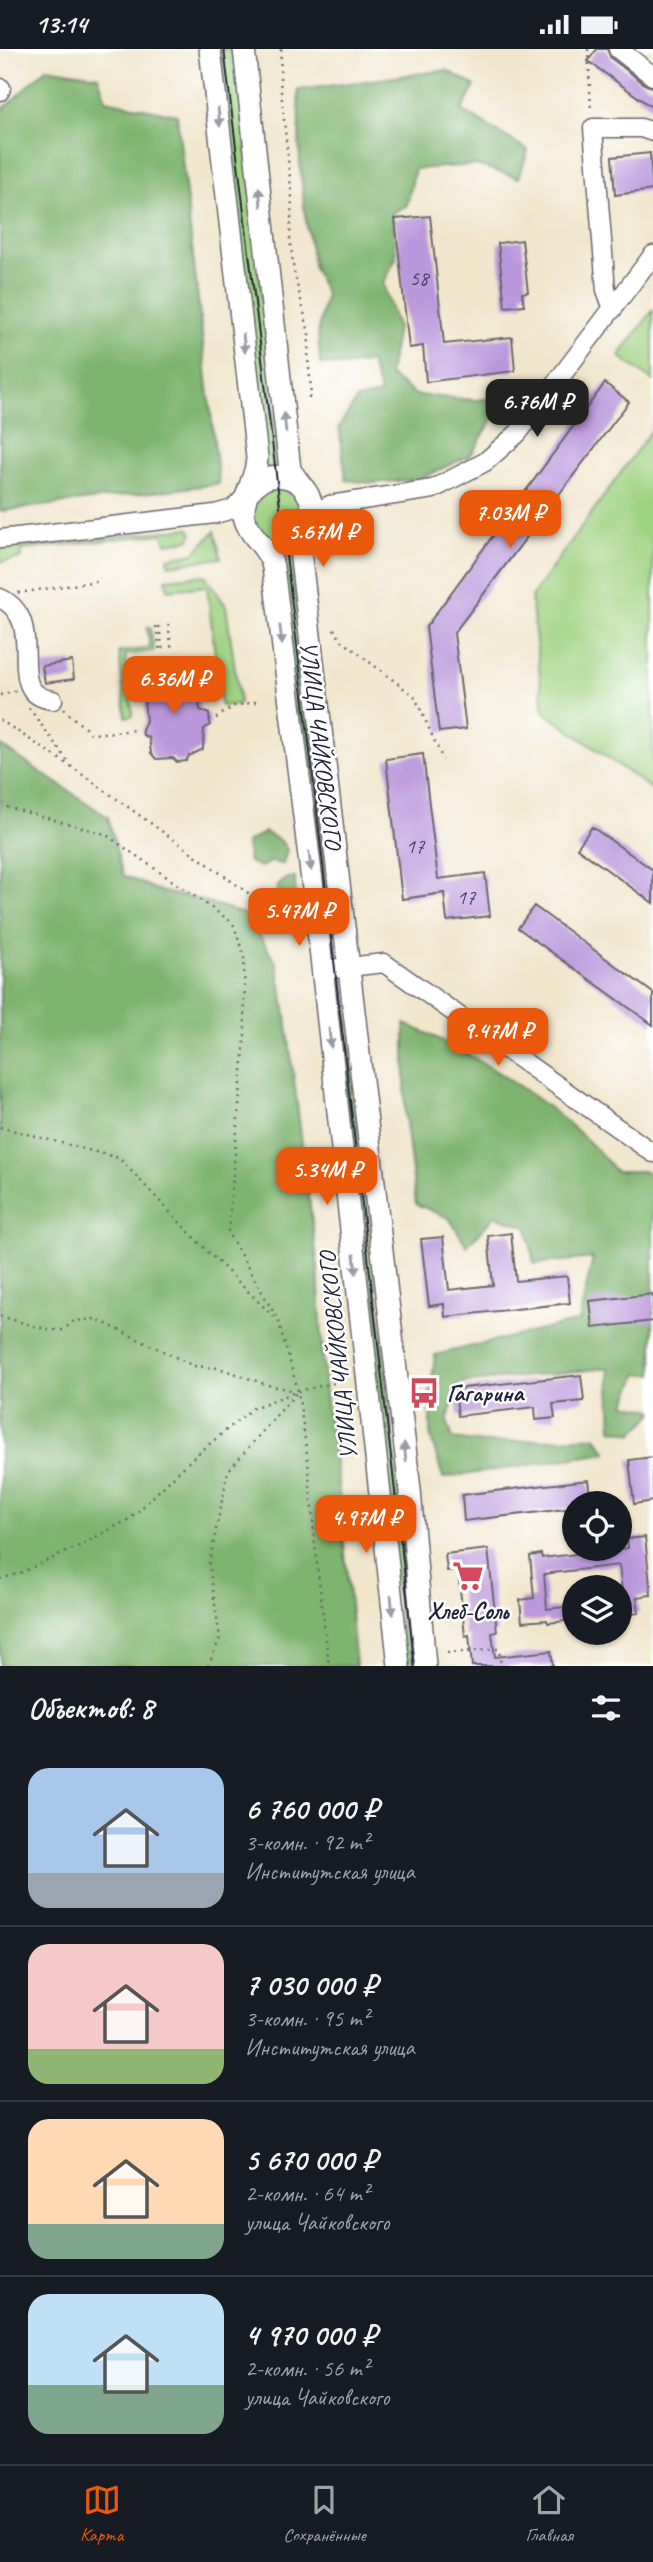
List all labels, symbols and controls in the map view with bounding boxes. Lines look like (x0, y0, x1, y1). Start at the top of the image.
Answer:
text: 13:14 (35, 8, 87, 41)
one-way arrow (214, 106, 225, 128)
one-way arrow (255, 186, 266, 208)
house number: 58 (410, 265, 431, 291)
one-way arrow (239, 332, 250, 354)
pin: 6.76M ₽ (472, 379, 602, 439)
text: 6.76M ₽ (502, 387, 572, 416)
one-way arrow (279, 412, 290, 434)
pin: 7.03M ₽ (445, 491, 575, 550)
text: 7.03M ₽ (475, 498, 545, 527)
pin: 5.67M ₽ (258, 510, 388, 569)
text: 5.67M ₽ (288, 517, 358, 546)
one-way arrow (276, 624, 287, 646)
street label: УЛИЦА ЧАЙКОВСКОГО (293, 639, 349, 854)
pin: 6.36M ₽ (109, 657, 239, 716)
text: 6.36M ₽ (139, 664, 209, 693)
house number: 17 (406, 833, 426, 859)
one-way arrow (304, 850, 315, 872)
house number: 17 (457, 884, 477, 910)
pin: 5.47M ₽ (234, 888, 364, 948)
text: 5.47M ₽ (264, 896, 334, 925)
pin: 9.47M ₽ (433, 1009, 563, 1068)
text: 9.47M ₽ (463, 1016, 533, 1045)
one-way arrow (324, 1027, 335, 1049)
pin: 5.34M ₽ (262, 1147, 392, 1207)
text: 5.34M ₽ (292, 1155, 362, 1184)
street label: УЛИЦА ЧАЙКОВСКОГО (312, 1247, 364, 1461)
one-way arrow (349, 1253, 360, 1275)
bus stop icon: Гагарина (407, 1376, 441, 1410)
place label: Гагарина (447, 1378, 525, 1408)
one-way arrow (399, 1441, 410, 1463)
map controls (562, 1491, 632, 1645)
button: locate (562, 1491, 632, 1561)
pin: 4.97M ₽ (301, 1495, 431, 1555)
text: 4.97M ₽ (331, 1503, 401, 1532)
supermarket icon: Хлеб-Соль (451, 1559, 485, 1593)
button: layers (562, 1575, 632, 1645)
one-way arrow (387, 1594, 398, 1616)
place label: Хлеб-Соль (427, 1596, 510, 1626)
text: Объектов: 8 (28, 1689, 153, 1727)
icon: filters (587, 1689, 625, 1727)
text: 6 760 000 ₽ (245, 1790, 378, 1828)
icon: home (84, 1796, 168, 1880)
text: 3-комн. · 92 m² (245, 1828, 369, 1857)
text: Институтская улица (245, 1857, 415, 1886)
text: 7 030 000 ₽ (245, 1966, 377, 2004)
icon: home (84, 1972, 168, 2056)
text: 3-комн. · 95 m² (245, 2004, 369, 2033)
text: Институтская улица (245, 2033, 415, 2062)
text: 5 670 000 ₽ (245, 2141, 377, 2179)
icon: home (84, 2147, 168, 2231)
text: 2-комн. · 64 m² (245, 2179, 369, 2208)
text: улица Чайковского (245, 2208, 389, 2237)
text: 4 970 000 ₽ (245, 2316, 376, 2354)
icon: home (84, 2322, 168, 2406)
text: 2-комн. · 56 m² (245, 2354, 369, 2383)
text: улица Чайковского (245, 2383, 389, 2412)
tab: Карта (80, 2481, 123, 2547)
tab: Сохранённые (283, 2481, 366, 2547)
tab: Главная (525, 2481, 573, 2547)

